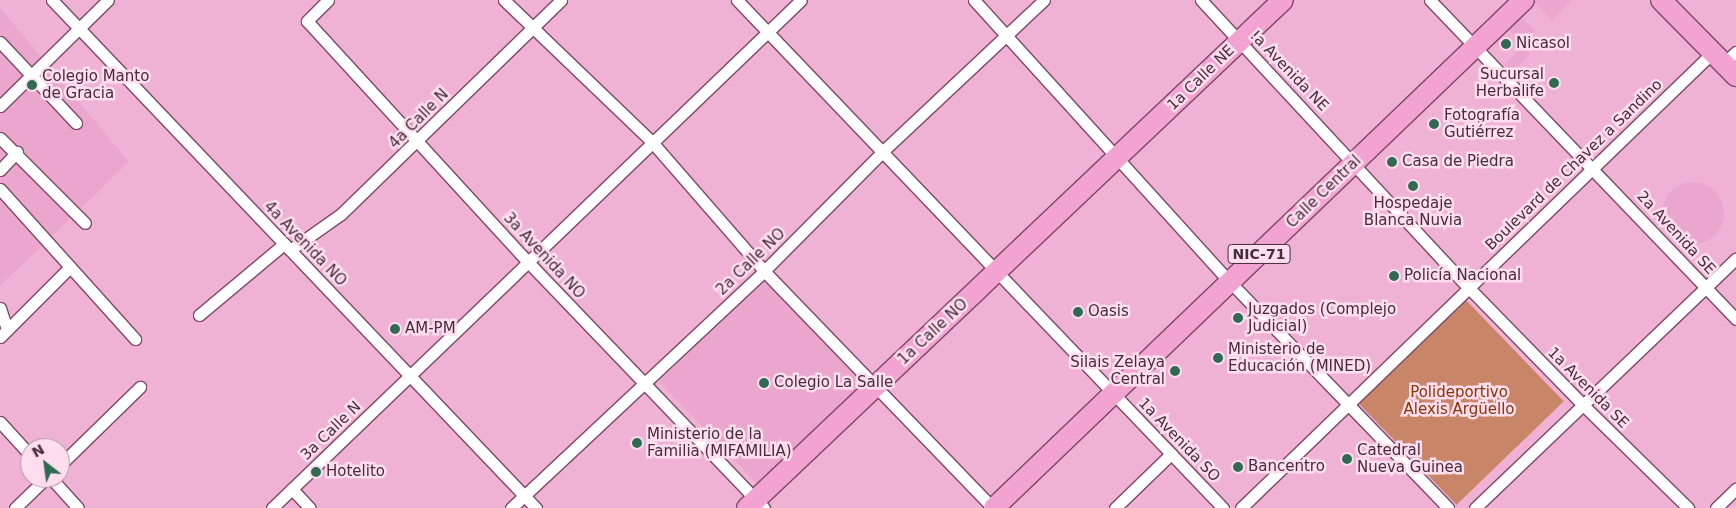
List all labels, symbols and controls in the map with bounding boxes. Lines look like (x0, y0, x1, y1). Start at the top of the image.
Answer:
street label: !a Avenida NE (1246, 27, 1332, 115)
place label: Nicasol (1516, 35, 1570, 53)
marker: Nicasol (1500, 38, 1512, 50)
street label: 1a Calle NE (1164, 42, 1238, 114)
place label: Sucursal Herbalife (1476, 65, 1544, 100)
place label: Colegio Manto de Gracia (42, 67, 149, 102)
street label: Boulevard de Chavez a Sandino (1482, 76, 1666, 254)
marker: Sucursal Herbalife (1548, 77, 1560, 89)
marker: Colegio Manto de Gracia (26, 79, 38, 91)
street label: 4a Calle N (386, 86, 452, 152)
place label: Fotografía Gutiérrez (1444, 106, 1520, 141)
marker: Fotografía Gutiérrez (1428, 118, 1440, 130)
street label: Calle Central (1283, 152, 1365, 232)
place label: Casa de Piedra (1402, 153, 1514, 171)
marker: Casa de Piedra (1386, 156, 1398, 168)
marker: Hospedaje Blanca Nuvia (1407, 180, 1419, 192)
street label: 2a Avenida SE (1633, 188, 1719, 278)
place label: Hospedaje Blanca Nuvia (1364, 194, 1462, 229)
street label: 4a Avenida NO (260, 198, 350, 290)
street label: 3a Avenida NO (500, 209, 588, 303)
street label: 2a Calle NO (713, 225, 789, 299)
road number: NIC-71 (1226, 242, 1292, 266)
place label: Policía Nacional (1404, 267, 1521, 285)
marker: Policía Nacional (1388, 270, 1400, 282)
street label: 1a Calle NO (894, 295, 972, 369)
place label: Juzgados (Complejo Judicial) (1248, 300, 1396, 335)
place label: Oasis (1088, 303, 1129, 321)
marker: Oasis (1072, 306, 1084, 318)
marker: Juzgados (Complejo Judicial) (1232, 312, 1244, 324)
place label: AM-PM (405, 320, 456, 338)
marker: AM-PM (389, 323, 401, 335)
place label: Ministerio de Educación (MINED) (1228, 340, 1371, 375)
street label: 1a Avenida SE (1544, 344, 1632, 432)
marker: Ministerio de Educación (MINED) (1212, 352, 1224, 364)
place label: Silais Zelaya Central (1070, 353, 1165, 388)
marker: Silais Zelaya Central (1169, 365, 1181, 377)
place label: Colegio La Salle (774, 374, 893, 392)
marker: Colegio La Salle (758, 377, 770, 389)
park label: Polideportivo Alexis Argüello (1404, 383, 1514, 418)
street label: 1a Avenida SO (1135, 394, 1223, 486)
street label: 3a Calle N (297, 398, 365, 464)
place label: Ministerio de la Familia (MIFAMILIA) (647, 425, 792, 460)
marker: Ministerio de la Familia (MIFAMILIA) (631, 437, 643, 449)
north arrow (20, 438, 70, 488)
text: N (29, 441, 47, 461)
place label: Catedral Nueva Guinea (1357, 441, 1463, 476)
marker: Catedral Nueva Guinea (1341, 453, 1353, 465)
place label: Bancentro (1248, 458, 1325, 476)
marker: Bancentro (1232, 461, 1244, 473)
place label: Hotelito (326, 463, 385, 481)
marker: Hotelito (310, 466, 322, 478)

